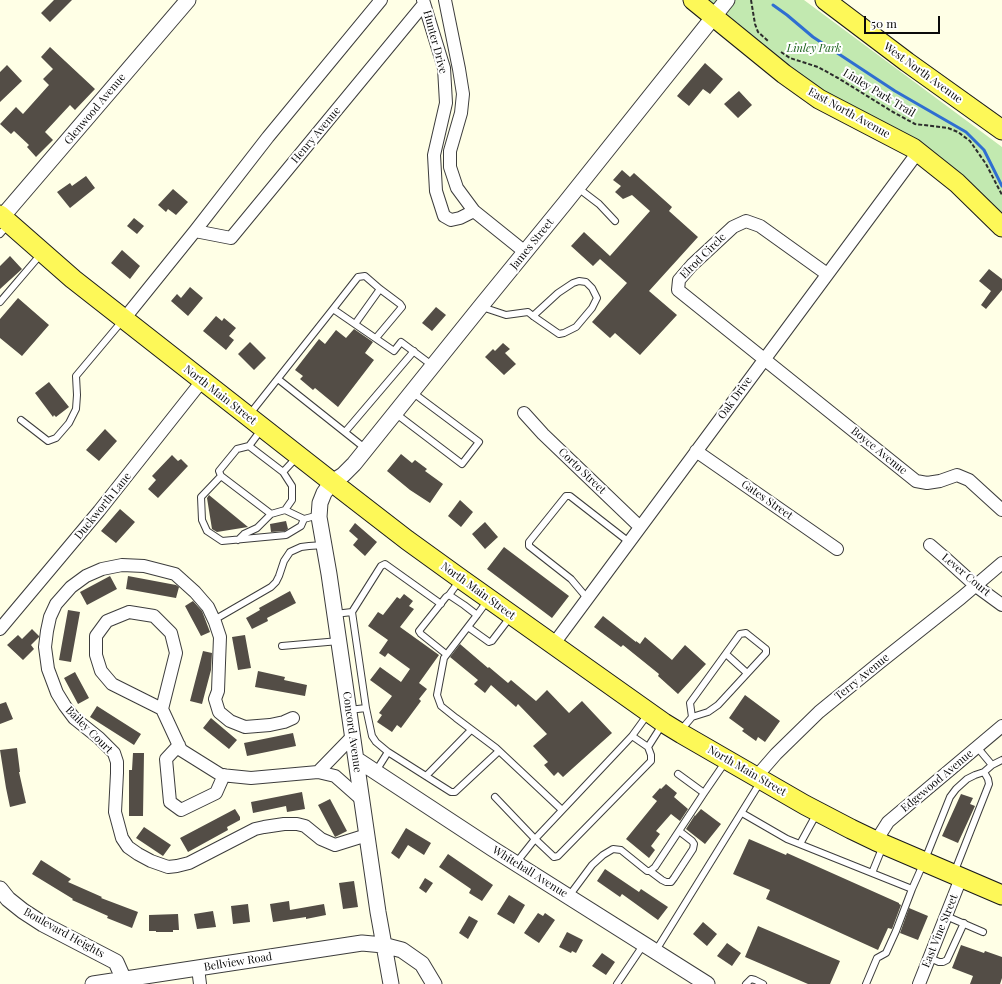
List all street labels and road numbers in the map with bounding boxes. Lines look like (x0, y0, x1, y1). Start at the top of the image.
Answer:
street label: Hunter Drive (420, 9, 450, 75)
street label: West North Avenue (881, 40, 965, 106)
street label: Linley Park Trail (840, 66, 918, 120)
street label: Glenwood Avenue (61, 71, 129, 147)
street label: East North Avenue (806, 85, 892, 141)
street label: Henry Avenue (289, 104, 343, 166)
street label: James Street (508, 216, 556, 272)
street label: Elrod Circle (677, 230, 729, 282)
street label: North Main Street (181, 363, 259, 427)
street label: Oak Drive (715, 374, 755, 422)
street label: Boyce Avenue (848, 424, 910, 478)
street label: Corto Street (556, 445, 608, 497)
street label: Duckworth Lane (72, 470, 134, 542)
street label: Gates Street (739, 477, 795, 523)
street label: Lever Court (939, 551, 993, 599)
street label: North Main Street (438, 560, 518, 622)
street label: Terry Avenue (832, 651, 892, 703)
street label: Concord Avenue (340, 691, 364, 773)
street label: Bailey Court (63, 704, 115, 756)
street label: North Main Street (705, 743, 789, 799)
street label: Edgewood Avenue (898, 747, 976, 815)
street label: Whitehall Avenue (490, 844, 570, 900)
street label: East Vine Street (919, 892, 961, 970)
street label: Boulevard Heights (21, 905, 107, 961)
street label: Bellview Road (203, 950, 273, 974)

